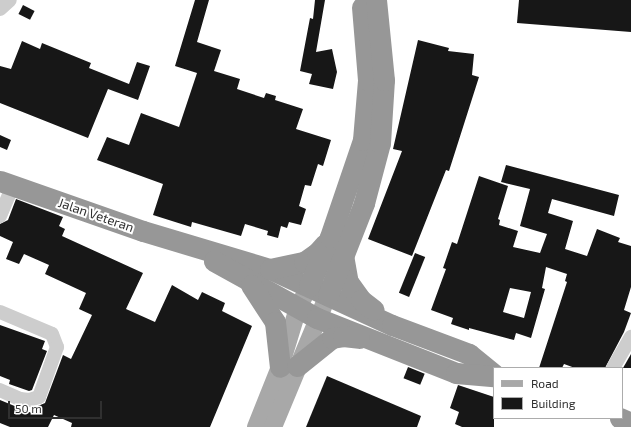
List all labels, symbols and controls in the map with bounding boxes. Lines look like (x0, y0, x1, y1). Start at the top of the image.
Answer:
street label: Jalan Veteran (56, 195, 136, 235)
legend (493, 367, 623, 419)
text: Road (531, 376, 559, 390)
scale bar (10, 393, 104, 419)
text: Building (531, 396, 575, 410)
text: 50 m (15, 401, 42, 415)

